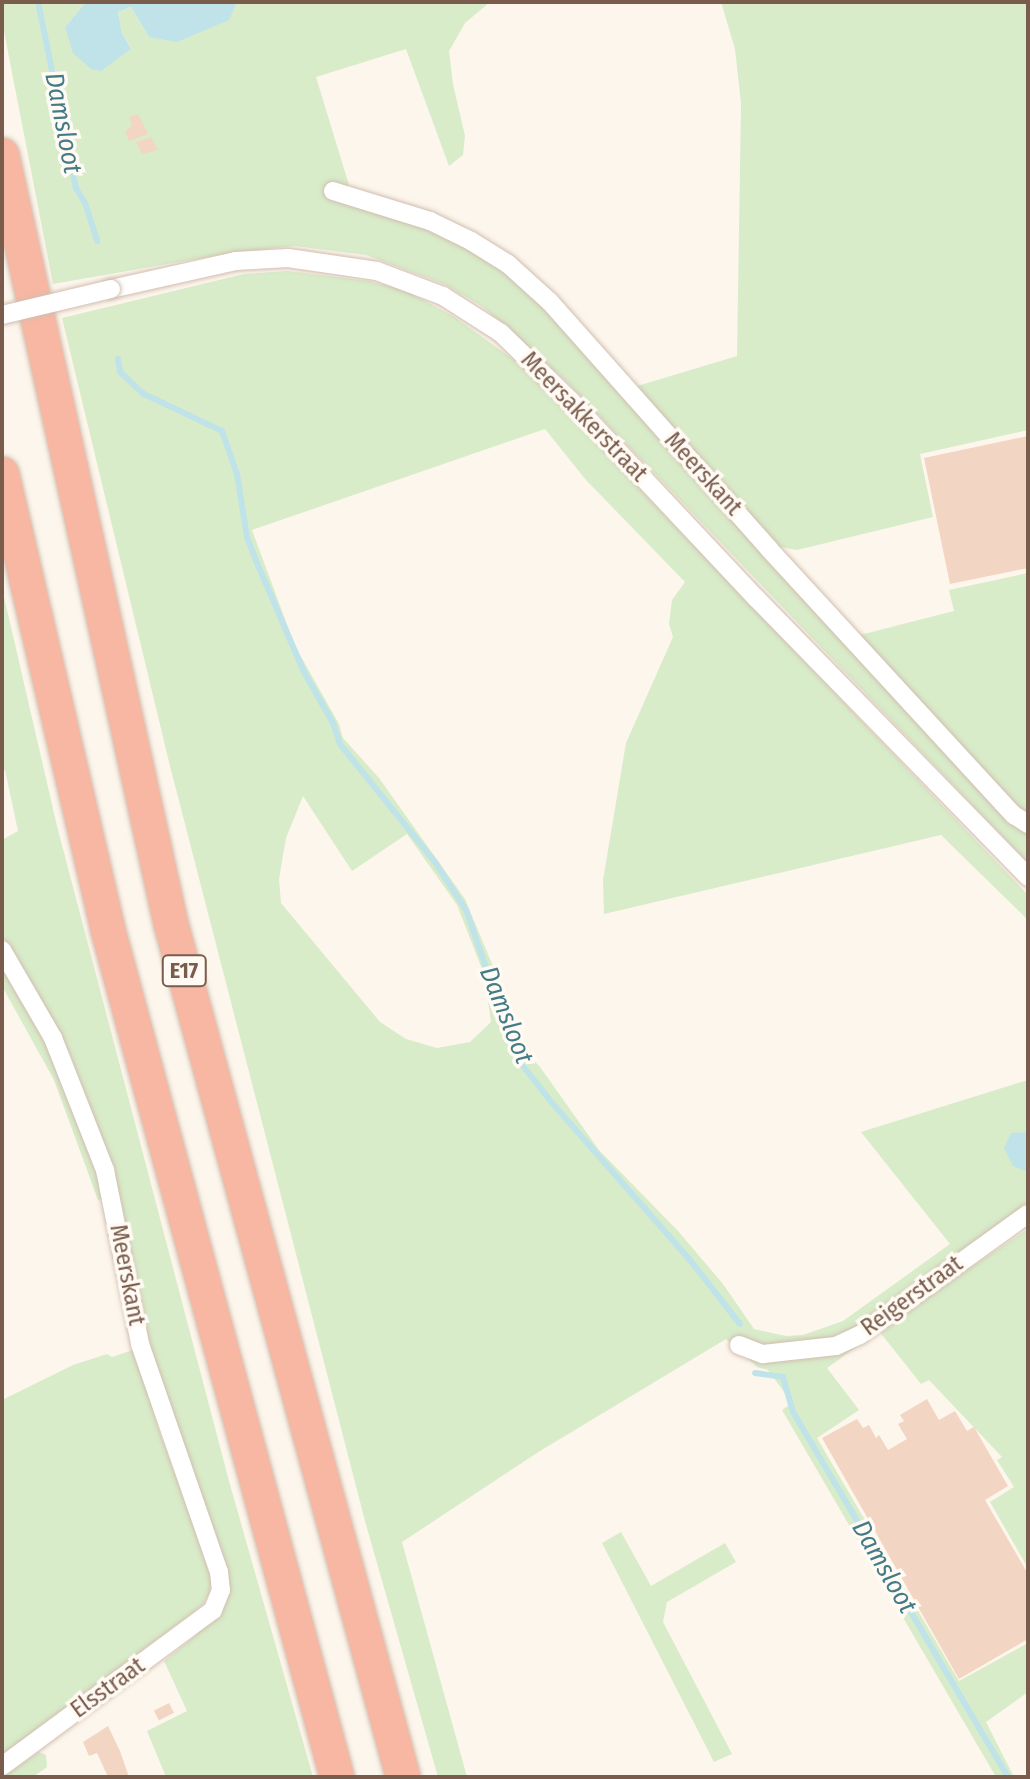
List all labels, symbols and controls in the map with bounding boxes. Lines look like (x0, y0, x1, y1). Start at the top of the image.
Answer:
water label: Damsloot (38, 70, 88, 176)
street label: Meersakkerstraat (515, 346, 653, 488)
street label: Meerskant (658, 426, 748, 522)
road number: E17 (160, 953, 208, 989)
water label: Damsloot (472, 962, 540, 1068)
street label: Meerskant (103, 1222, 151, 1328)
street label: Reigerstraat (856, 1250, 968, 1342)
water label: Damsloot (845, 1515, 923, 1619)
street label: Elsstraat (65, 1652, 151, 1724)

